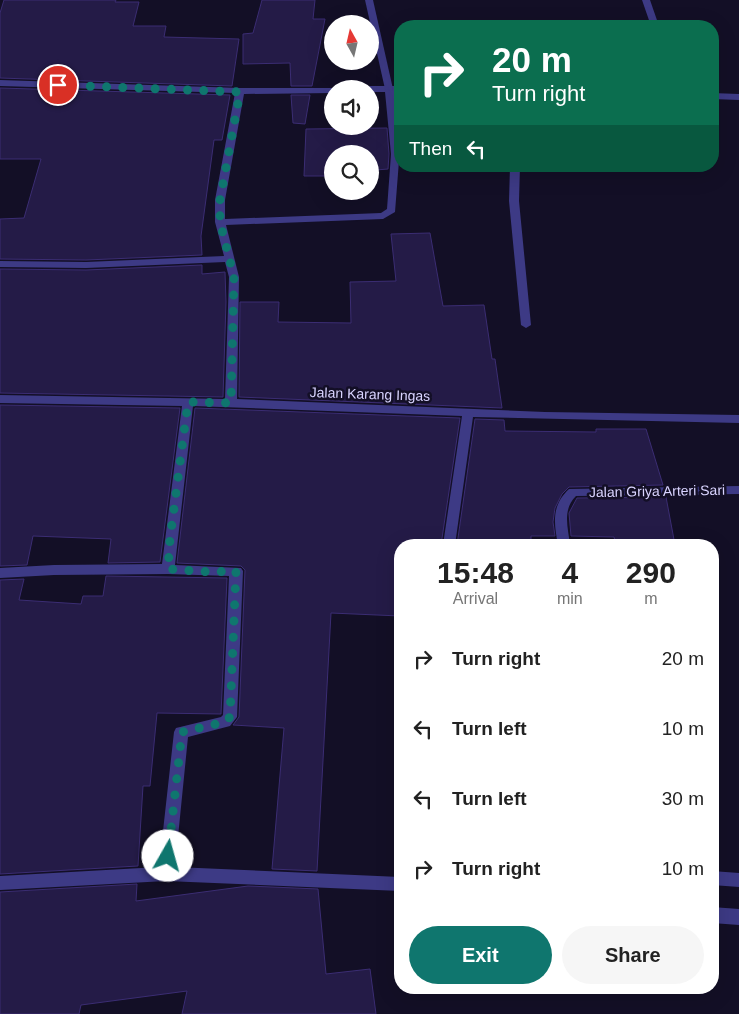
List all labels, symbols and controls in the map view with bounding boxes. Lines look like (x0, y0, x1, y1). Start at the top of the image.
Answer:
north arrow (324, 15, 379, 70)
map controls (324, 15, 379, 200)
icon: right (409, 40, 474, 105)
text: 20 m (492, 40, 572, 79)
pin (37, 64, 79, 106)
icon: arrive (44, 71, 72, 99)
button: sound (324, 80, 379, 135)
text: Turn right (492, 81, 585, 106)
icon: left (462, 135, 490, 163)
text: Then (409, 138, 452, 159)
button: search (324, 145, 379, 200)
street label: Jalan Karang Ingas (309, 384, 431, 404)
street label: Jalan Griya Arteri Sari (589, 482, 725, 500)
text: 15:48 (437, 556, 514, 589)
text: 4 (561, 556, 578, 589)
text: 290 (626, 556, 676, 589)
text: Arrival (453, 590, 498, 607)
text: min (557, 590, 583, 607)
text: m (644, 590, 657, 607)
icon: right (409, 645, 437, 673)
text: Turn right (452, 648, 540, 669)
text: 20 m (662, 648, 704, 669)
icon: left (409, 715, 437, 743)
text: Turn left (452, 718, 527, 739)
text: 10 m (662, 718, 704, 739)
icon: left (409, 785, 437, 813)
text: Turn left (452, 788, 527, 809)
text: 30 m (662, 788, 704, 809)
position arrow (141, 829, 193, 881)
icon: right (409, 855, 437, 883)
text: Turn right (452, 858, 540, 879)
text: 10 m (662, 858, 704, 879)
button: Exit (409, 926, 552, 984)
button: Share (562, 926, 704, 984)

